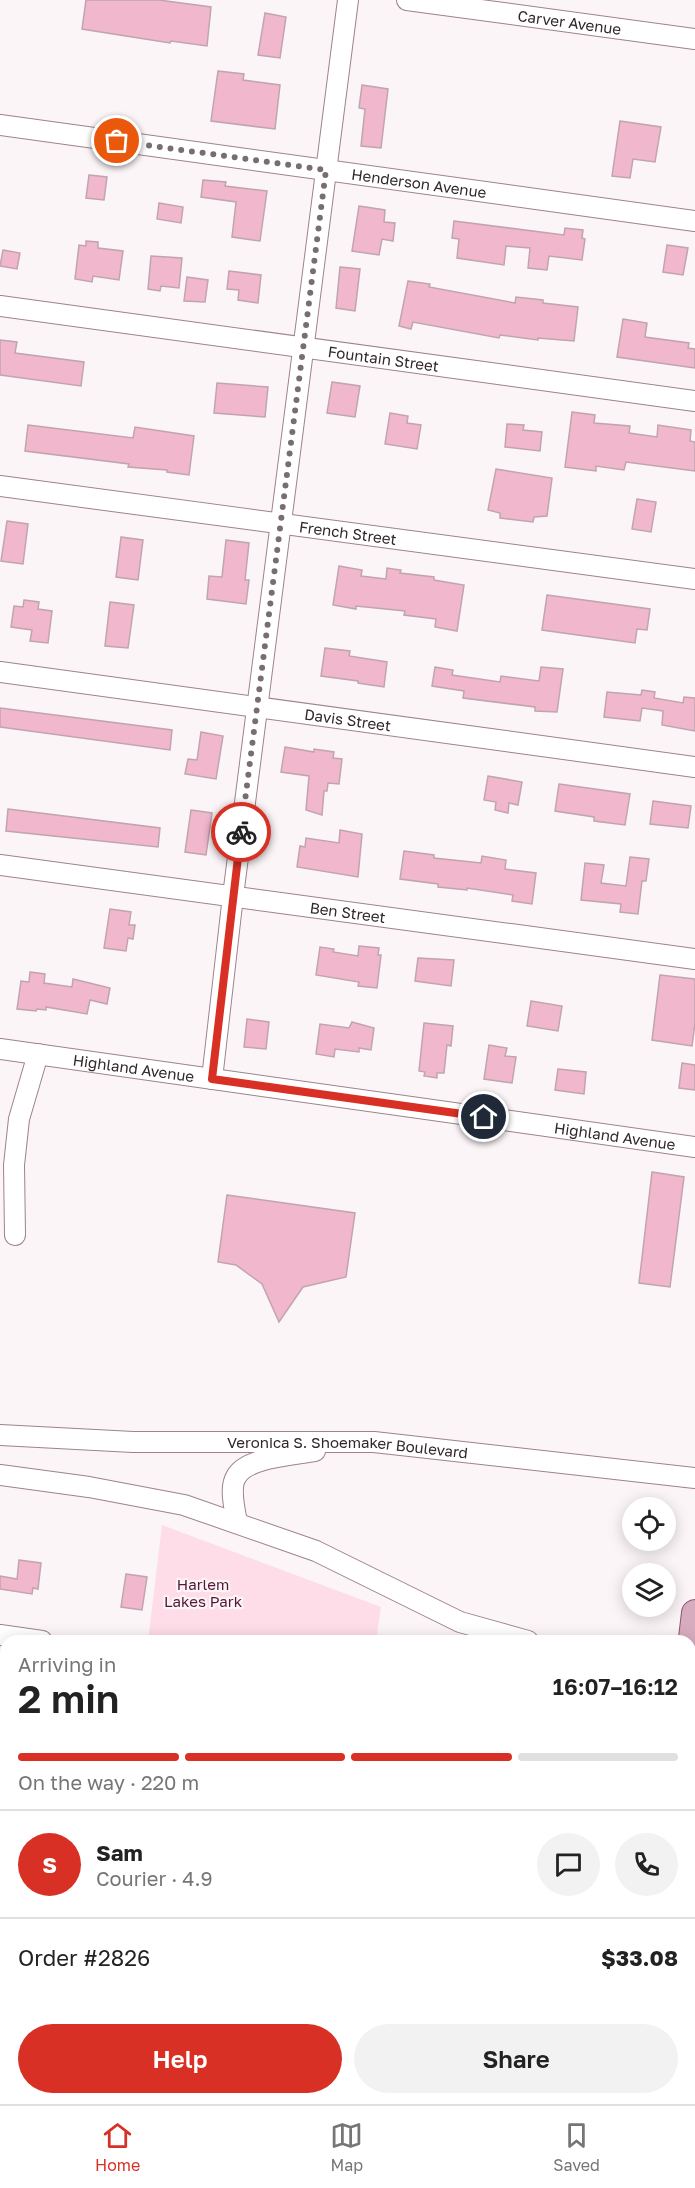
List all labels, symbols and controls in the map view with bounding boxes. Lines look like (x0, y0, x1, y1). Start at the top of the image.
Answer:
street label: Carver Avenue (517, 6, 623, 38)
pin (91, 115, 142, 166)
icon: bag (100, 124, 133, 157)
street label: Henderson Avenue (350, 165, 488, 201)
street label: Fountain Street (327, 342, 440, 375)
street label: French Street (298, 517, 398, 548)
street label: Davis Street (303, 705, 392, 734)
courier (211, 802, 271, 862)
icon: bike (225, 816, 258, 849)
street label: Ben Street (309, 898, 387, 926)
street label: Highland Avenue (72, 1050, 196, 1085)
pin (458, 1091, 509, 1142)
icon: home (467, 1100, 500, 1133)
street label: Highland Avenue (553, 1118, 677, 1153)
street label: Veronica S. Shoemaker Boulevard (227, 1433, 469, 1461)
map controls (622, 1497, 676, 1617)
button: locate (622, 1497, 676, 1551)
button: layers (622, 1563, 676, 1617)
park label: Harlem Lakes Park (164, 1575, 243, 1610)
text: Arriving in (18, 1652, 116, 1676)
text: 16:07–16:12 (553, 1673, 678, 1700)
text: 2 min (18, 1675, 119, 1722)
text: On the way · 220 m (18, 1770, 199, 1794)
button: chat (537, 1833, 600, 1896)
button: phone (615, 1833, 678, 1896)
text: Sam (96, 1839, 143, 1866)
text: S (42, 1851, 57, 1878)
text: Courier · 4.9 (96, 1866, 213, 1890)
text: Order #2826 (18, 1944, 150, 1971)
text: $33.08 (601, 1944, 678, 1971)
button: Help (18, 2024, 342, 2093)
button: Share (354, 2024, 678, 2093)
tab: Home (95, 2119, 140, 2175)
tab: Map (330, 2119, 363, 2175)
tab: Saved (553, 2119, 600, 2175)

